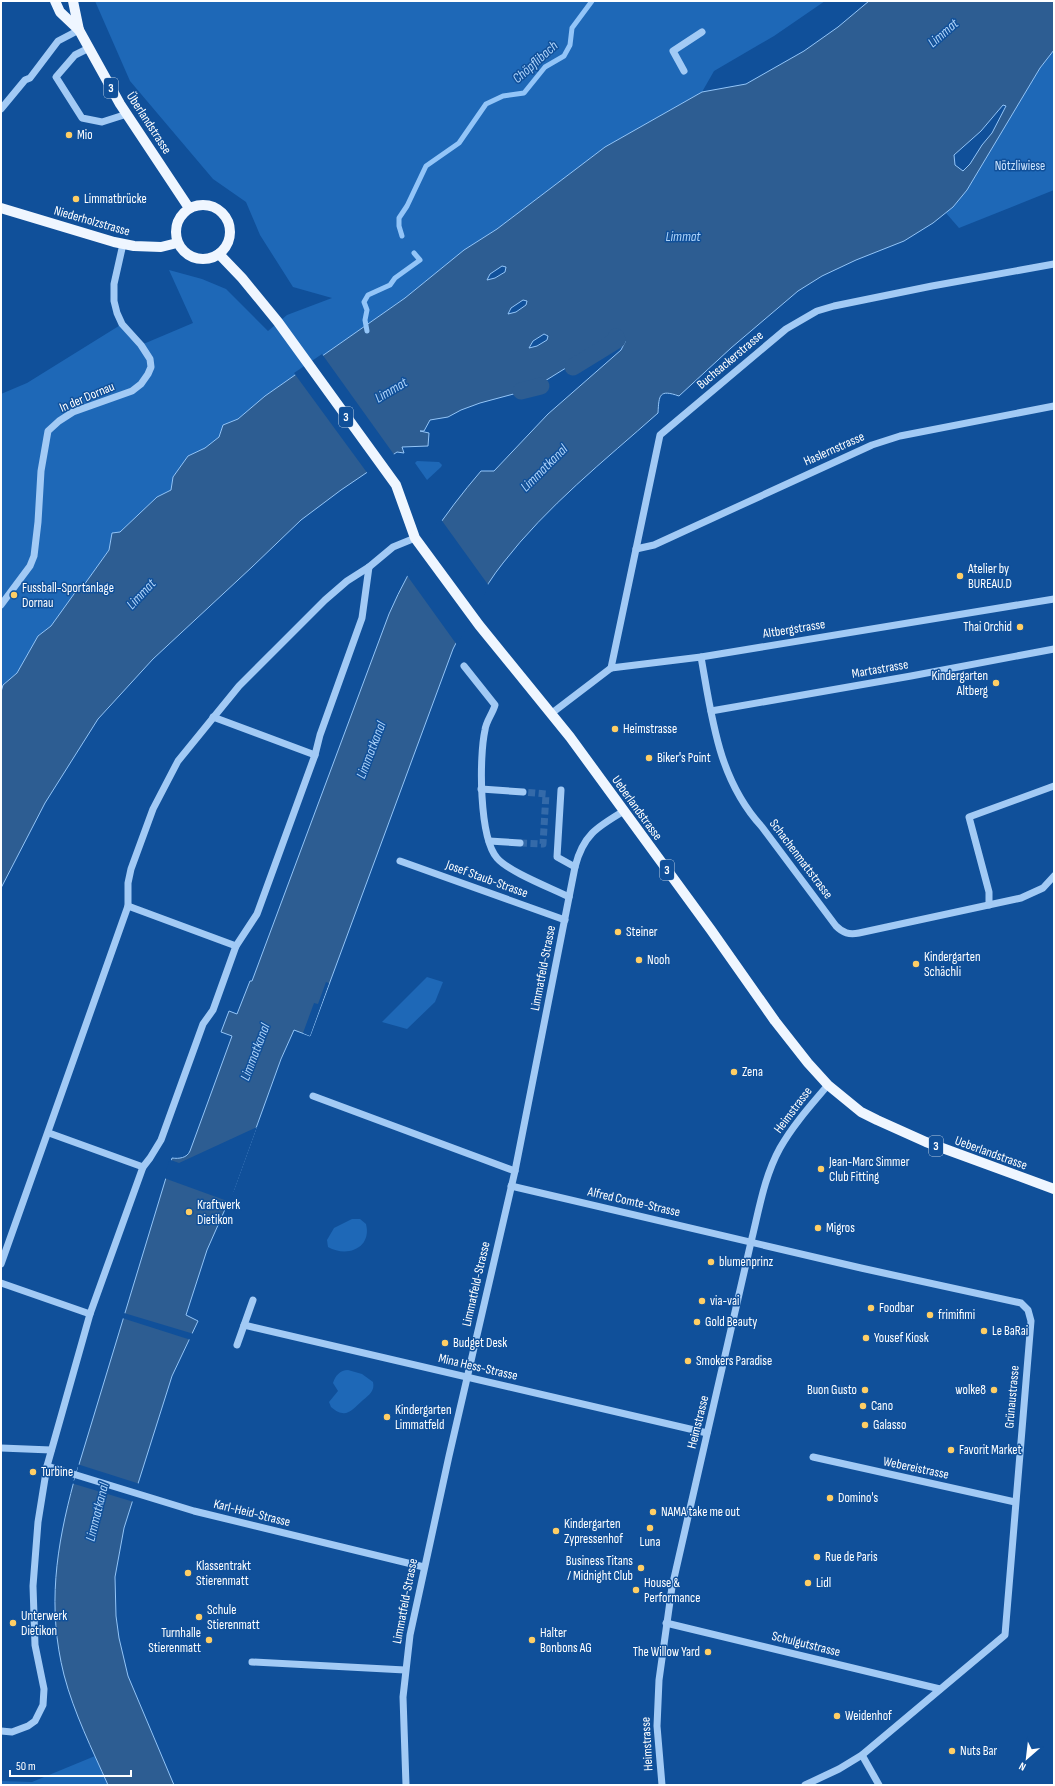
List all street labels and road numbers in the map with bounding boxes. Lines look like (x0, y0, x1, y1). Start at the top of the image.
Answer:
road number: 3 (104, 78, 118, 98)
street label: Überlandstrasse (123, 88, 176, 157)
street label: Niederholzstrasse (52, 203, 132, 239)
street label: Buchsackerstrasse (693, 328, 767, 392)
street label: In der Dornau (57, 378, 117, 416)
road number: 3 (339, 407, 353, 427)
street label: Haslernstrasse (801, 429, 867, 469)
street label: Altbergstrasse (761, 616, 826, 642)
street label: Martastrasse (850, 656, 910, 682)
street label: Ueberlandstrasse (608, 773, 666, 843)
street label: Schachenmattstrasse (766, 816, 836, 902)
street label: Josef Staub-Strasse (443, 856, 530, 901)
road number: 3 (660, 860, 674, 880)
street label: Limmatfeld-Strasse (527, 924, 559, 1012)
street label: Heimstrasse (770, 1084, 816, 1136)
street label: Ueberlandstrasse (953, 1132, 1029, 1174)
road number: 3 (929, 1136, 943, 1156)
street label: Alfred Comte-Strasse (585, 1183, 682, 1220)
street label: Limmatfeld-Strasse (458, 1240, 494, 1328)
street label: Mina Hess-Strasse (437, 1350, 519, 1384)
street label: Grünaustrasse (1001, 1365, 1023, 1429)
street label: Heimstrasse (684, 1394, 712, 1450)
street label: Webereistrasse (882, 1453, 950, 1483)
street label: Karl-Heid-Strasse (212, 1496, 292, 1530)
street label: Limmatfeld-Strasse (389, 1557, 421, 1645)
street label: Schulgutstrasse (770, 1628, 842, 1660)
street label: Heimstrasse (638, 1717, 656, 1771)

